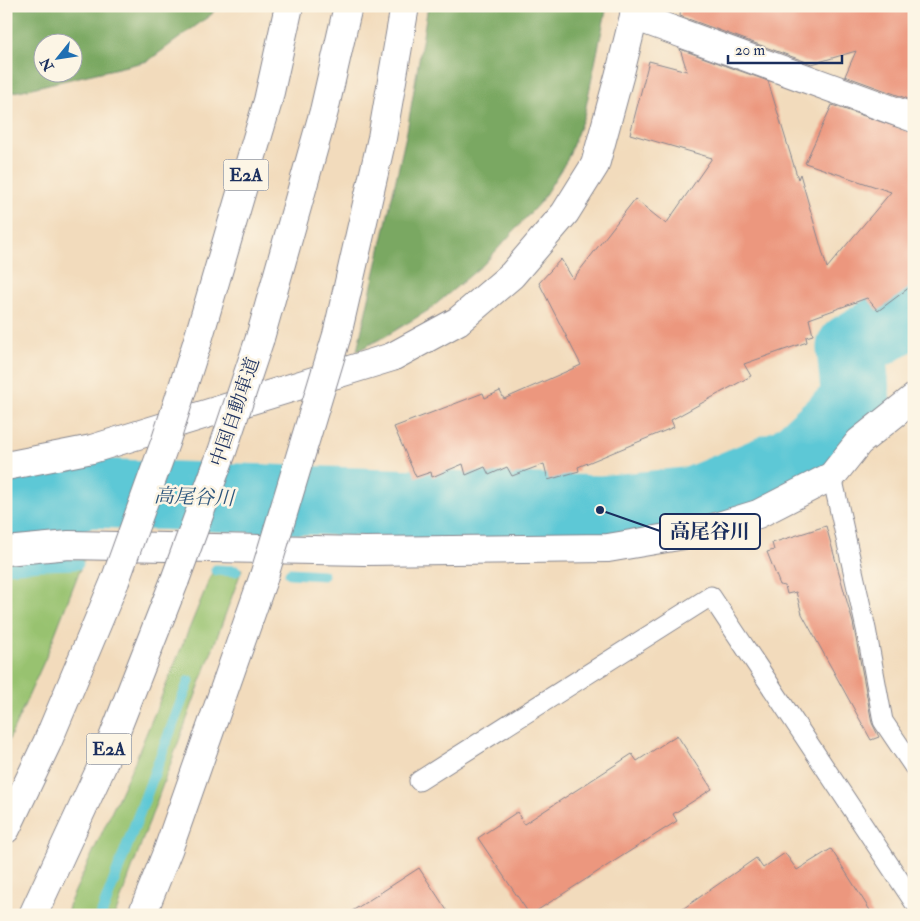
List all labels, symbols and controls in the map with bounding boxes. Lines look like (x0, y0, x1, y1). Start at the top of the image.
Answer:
north arrow (32, 32, 82, 82)
scale bar (728, 32, 841, 64)
text: 20 m (735, 41, 765, 60)
text: N (36, 54, 58, 75)
road number: E2A (224, 160, 268, 190)
street label: 中国自動車道 (205, 354, 265, 470)
water label: 高尾谷川 (154, 483, 236, 511)
callout: 高尾谷川 (660, 514, 760, 549)
text: 高尾谷川 (670, 519, 750, 544)
road number: E2A (86, 734, 132, 764)

